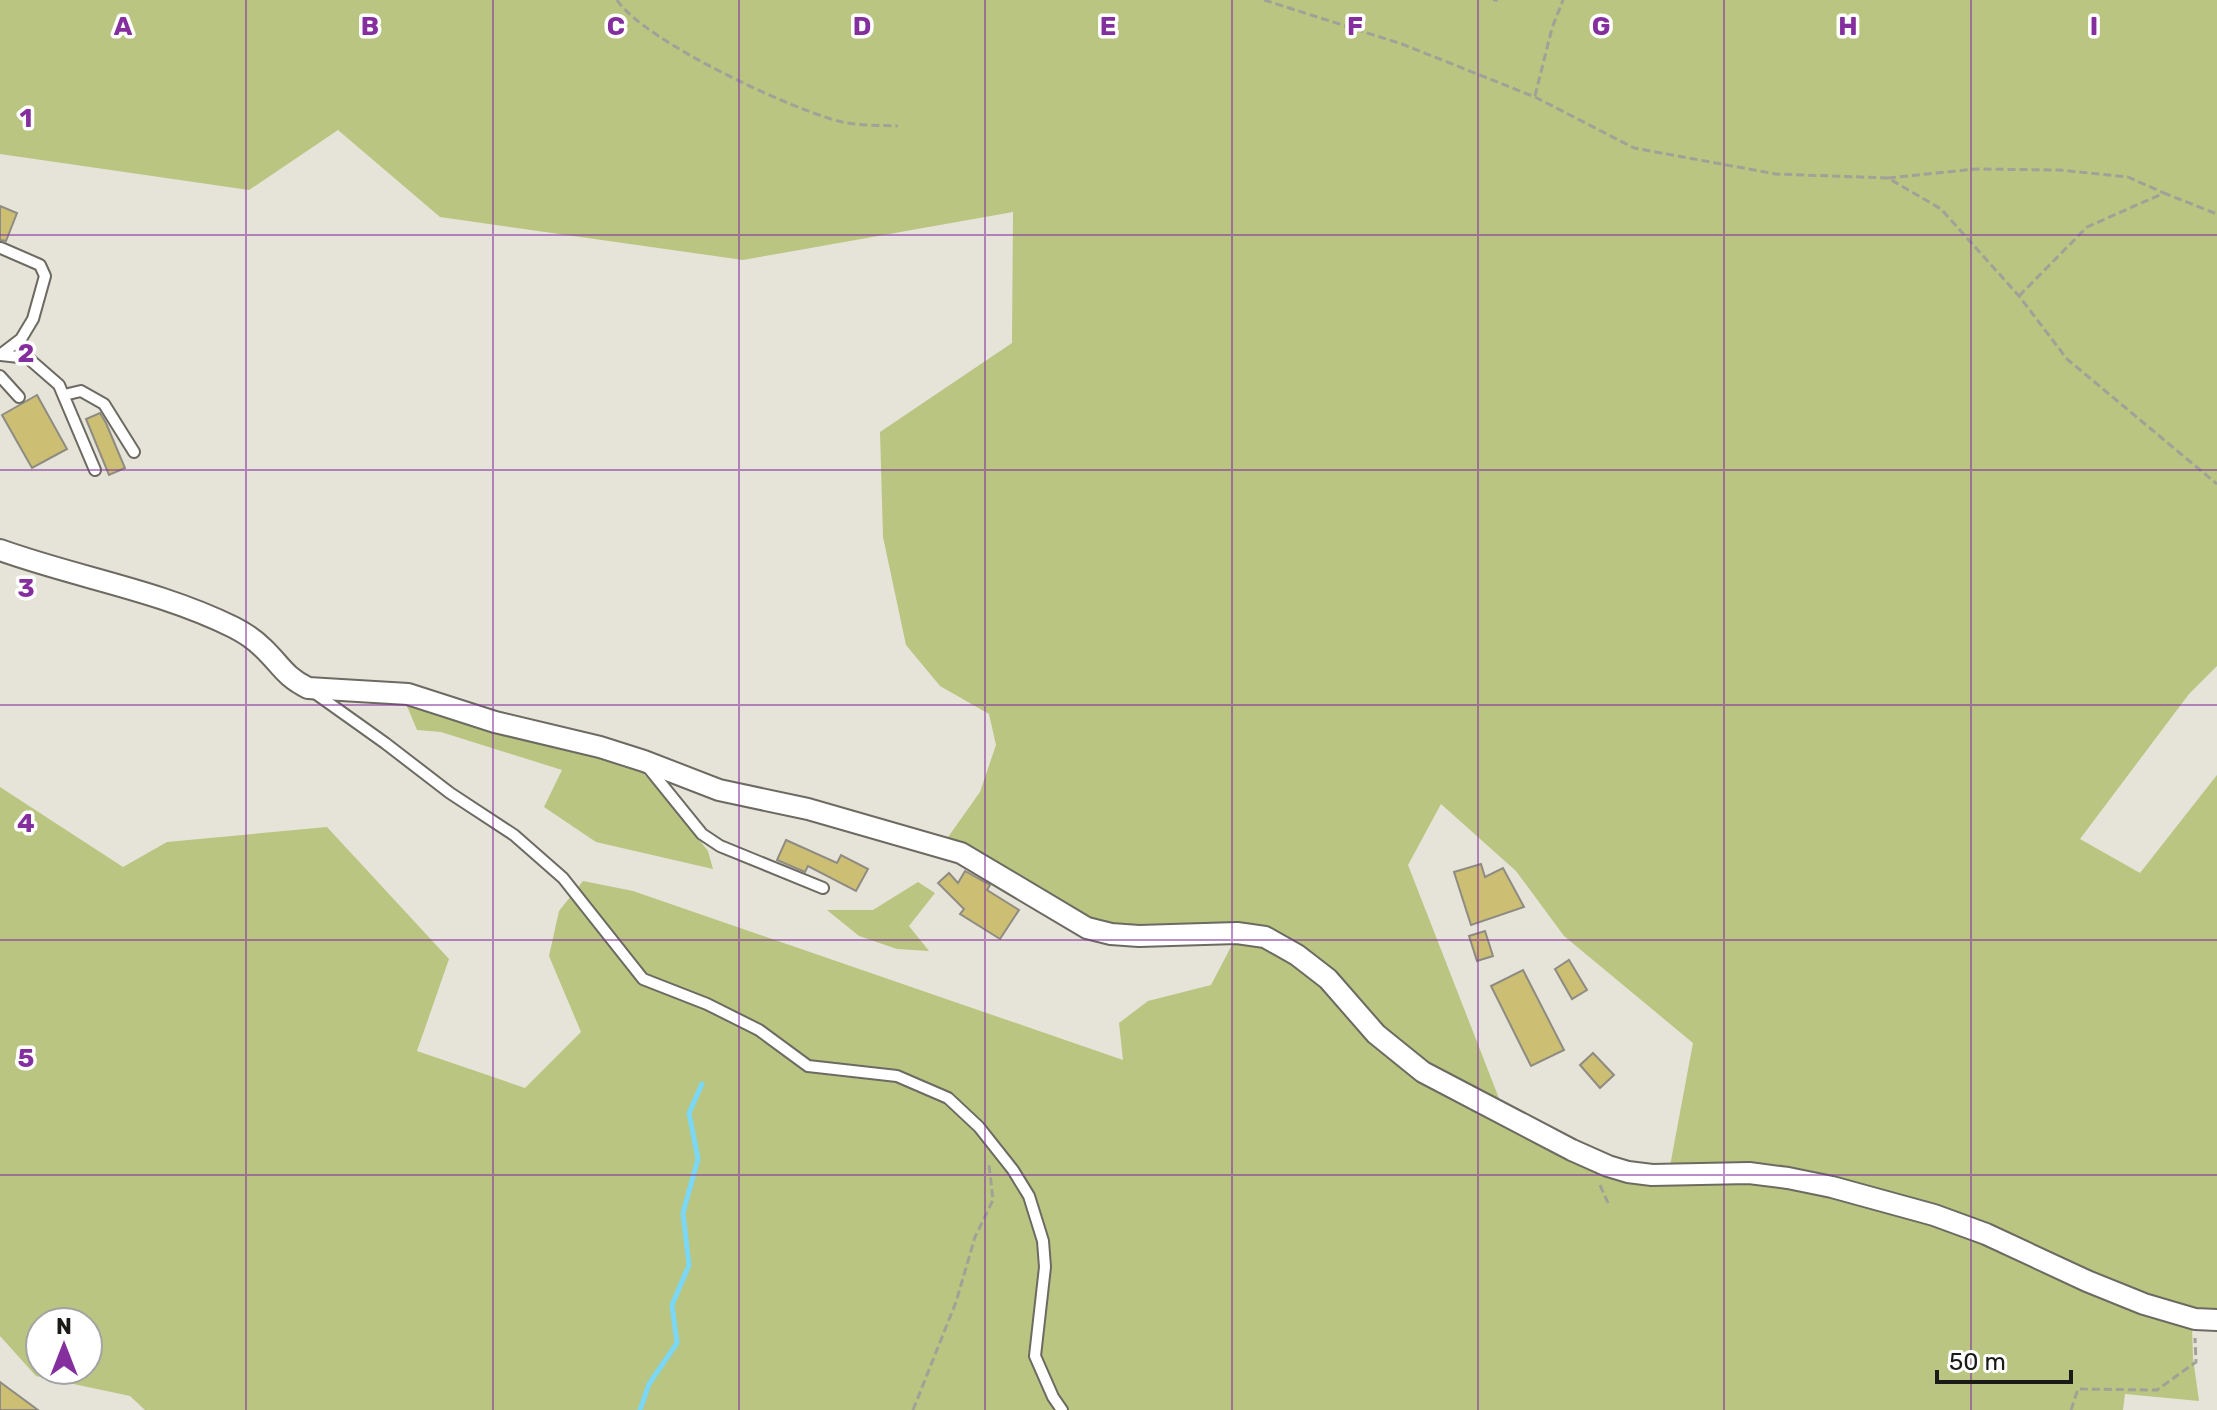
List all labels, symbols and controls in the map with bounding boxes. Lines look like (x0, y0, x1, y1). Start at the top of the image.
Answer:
text: A (114, 11, 133, 42)
text: B (361, 11, 379, 42)
text: C (607, 11, 625, 42)
text: D (853, 11, 871, 42)
text: E (1100, 11, 1116, 42)
text: F (1347, 11, 1363, 42)
text: G (1592, 11, 1610, 42)
text: H (1838, 11, 1858, 42)
text: I (2090, 11, 2098, 42)
text: 1 (20, 103, 32, 134)
text: 2 (18, 338, 34, 369)
text: 3 (17, 573, 35, 604)
text: 4 (17, 808, 35, 839)
text: 5 (18, 1043, 34, 1074)
north arrow (24, 1306, 104, 1386)
text: N (56, 1313, 72, 1340)
scale bar (1937, 1334, 2071, 1384)
text: 50 m (1949, 1348, 2006, 1376)

